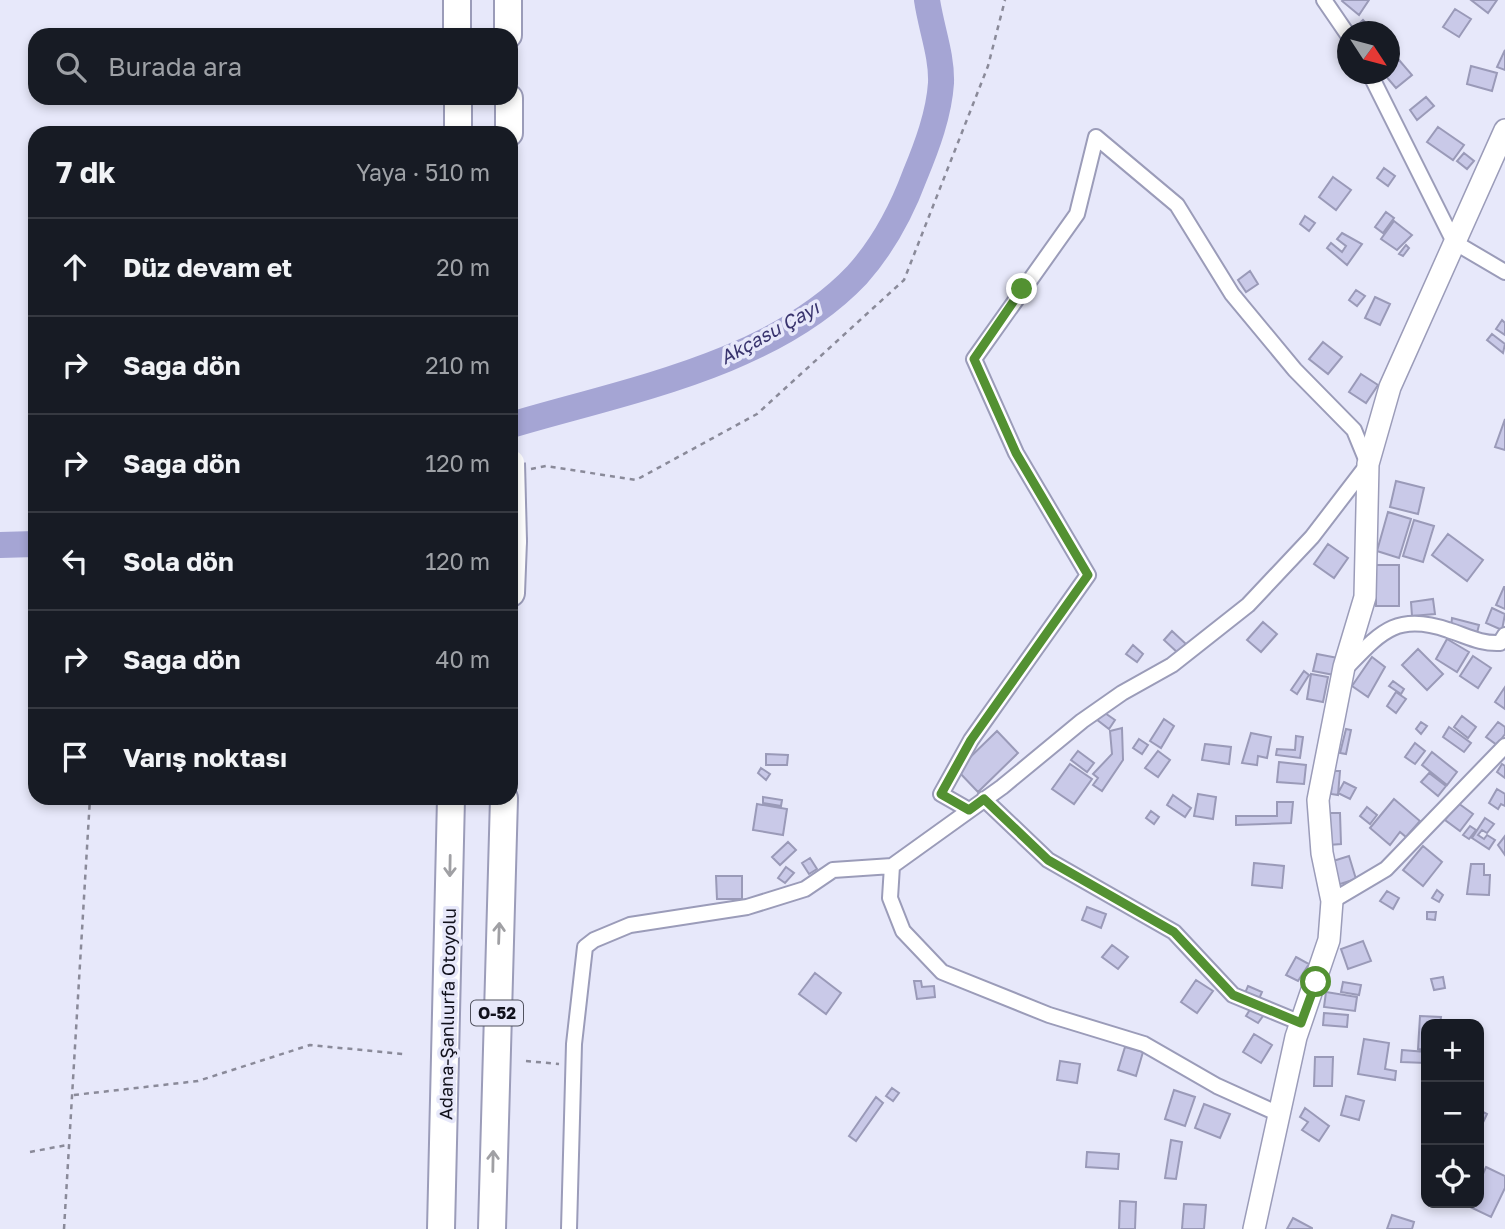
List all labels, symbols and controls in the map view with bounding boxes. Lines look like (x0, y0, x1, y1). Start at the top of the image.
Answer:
north arrow (1337, 21, 1400, 84)
search box (28, 28, 518, 105)
icon: search (52, 48, 90, 86)
text: Burada ara (108, 51, 242, 82)
text: 7 dk (56, 154, 116, 190)
text: Yaya · 510 m (356, 158, 490, 186)
icon: ahead (56, 248, 94, 286)
text: Düz devam et (123, 252, 292, 283)
text: 20 m (436, 253, 490, 281)
route end (1006, 273, 1037, 304)
water label: Akçasu Çayı (716, 295, 823, 369)
icon: right (56, 346, 94, 384)
text: Sağa dön (123, 350, 240, 381)
text: 210 m (425, 351, 490, 379)
icon: right (56, 444, 94, 482)
text: Sağa dön (123, 448, 240, 479)
text: 120 m (425, 449, 490, 477)
icon: left (56, 542, 94, 580)
text: Sola dön (123, 546, 234, 577)
text: 120 m (425, 547, 490, 575)
icon: right (56, 640, 94, 678)
text: Sağa dön (123, 644, 240, 675)
text: 40 m (436, 645, 490, 673)
icon: arrive (56, 738, 94, 776)
text: Varış noktası (123, 742, 287, 773)
one-way arrow (443, 854, 457, 877)
street label: Adana-Şanlıurfa Otoyolu (434, 908, 460, 1120)
one-way arrow (492, 922, 506, 945)
route start (1300, 966, 1331, 997)
road number: O-52 (471, 1001, 523, 1026)
map controls (1421, 1019, 1484, 1208)
button: + (1421, 1019, 1484, 1082)
button: − (1421, 1082, 1484, 1145)
button: locate (1421, 1145, 1484, 1208)
one-way arrow (487, 1150, 500, 1173)

